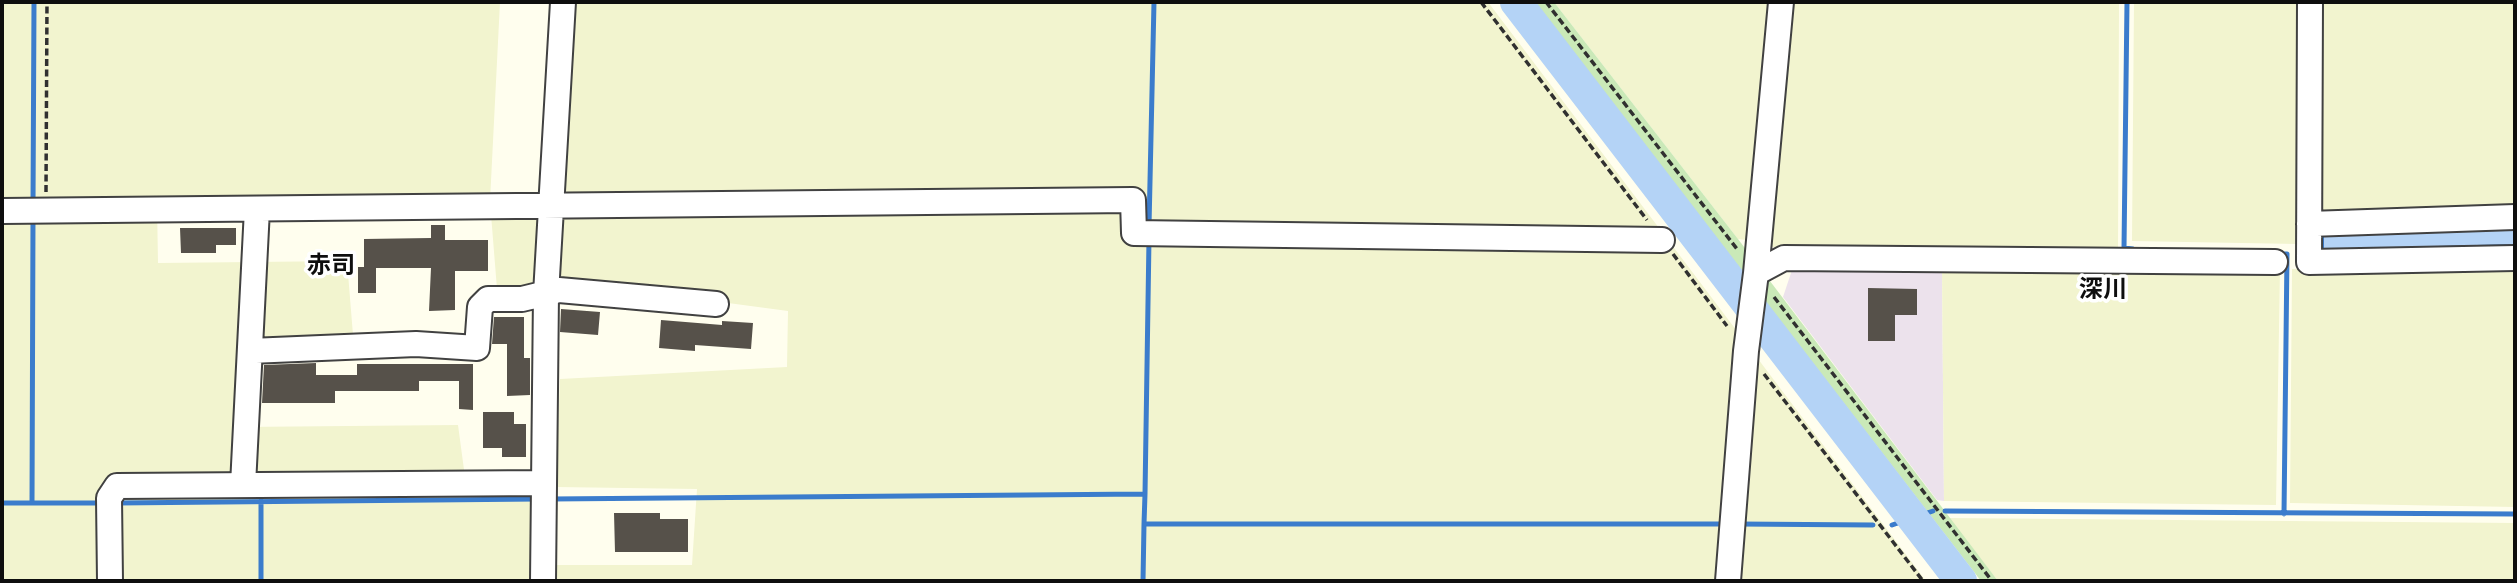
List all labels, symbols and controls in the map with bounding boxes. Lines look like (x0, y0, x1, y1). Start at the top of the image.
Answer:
district label: 赤司 (307, 254, 355, 282)
district label: 深川 (2079, 278, 2127, 306)

